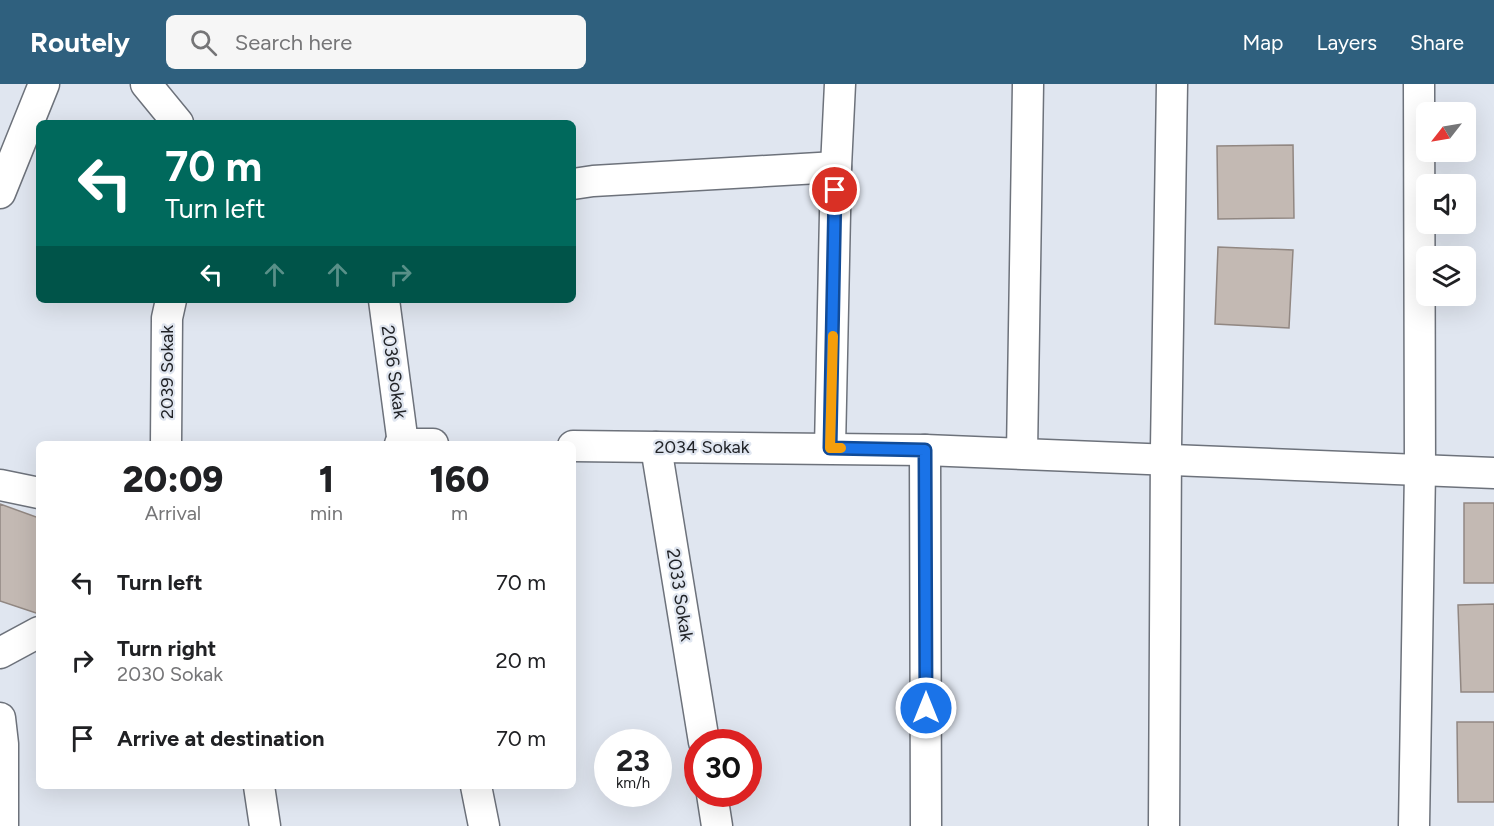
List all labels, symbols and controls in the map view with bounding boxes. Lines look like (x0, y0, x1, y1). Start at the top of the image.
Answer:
search box (166, 15, 586, 69)
text: Routely (30, 25, 130, 59)
icon: search (187, 26, 220, 59)
text: Search here (235, 29, 352, 56)
text: Map (1243, 30, 1283, 55)
text: Layers (1316, 30, 1377, 55)
text: Share (1410, 30, 1464, 55)
north arrow (1416, 102, 1476, 162)
map controls (1416, 102, 1476, 306)
text: 70 m (165, 141, 262, 192)
icon: left (66, 144, 144, 222)
pin (809, 164, 860, 215)
icon: arrive (818, 173, 851, 206)
button: sound (1416, 174, 1476, 234)
text: Turn left (165, 192, 265, 225)
button: layers (1416, 246, 1476, 306)
icon: left (195, 258, 228, 291)
icon: ahead (258, 258, 291, 291)
icon: ahead (321, 258, 354, 291)
icon: right (384, 258, 417, 291)
street label: 2036 Sokak (377, 324, 411, 420)
street label: 2039 Sokak (156, 325, 178, 419)
street label: 2034 Sokak (655, 436, 750, 458)
text: 20:09 (123, 458, 223, 501)
text: 1 (319, 458, 334, 501)
text: 160 (429, 458, 489, 501)
text: Arrival (145, 501, 201, 525)
text: min (310, 501, 343, 525)
text: m (451, 501, 468, 525)
street label: 2033 Sokak (662, 547, 698, 643)
icon: left (66, 566, 99, 599)
text: Turn left (117, 569, 203, 596)
text: 70 m (496, 569, 546, 596)
text: Turn right (117, 635, 216, 662)
icon: right (66, 644, 99, 677)
text: 20 m (495, 647, 546, 674)
text: 2030 Sokak (117, 662, 223, 686)
position arrow (894, 676, 958, 740)
icon: arrive (66, 722, 99, 755)
text: Arrive at destination (117, 725, 325, 752)
text: 70 m (496, 725, 546, 752)
speed limit sign: 30 (684, 729, 762, 807)
text: 23 (616, 742, 650, 779)
text: km/h (616, 774, 650, 792)

